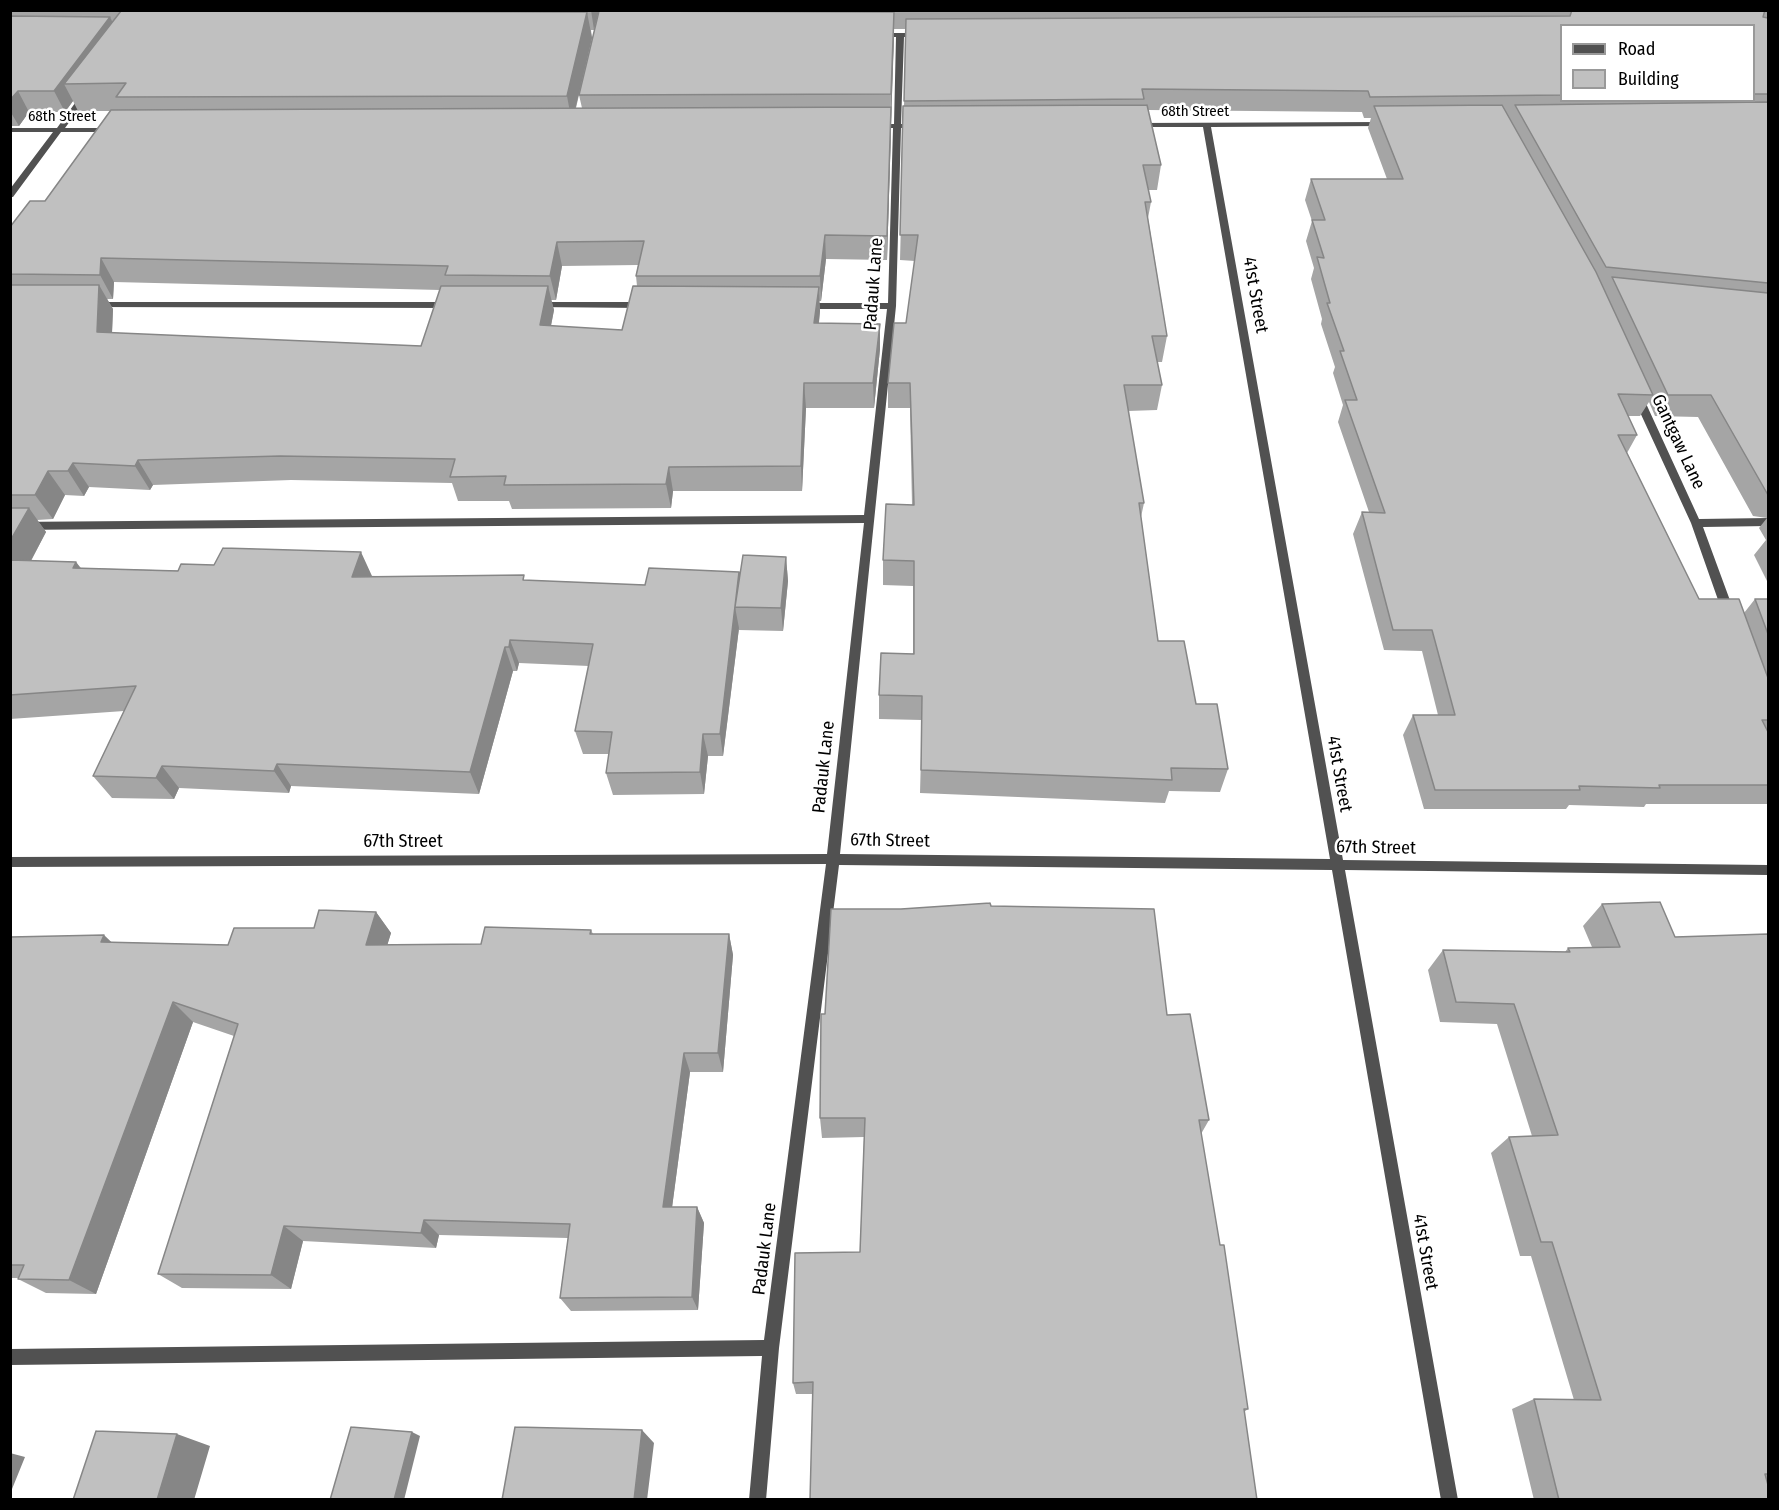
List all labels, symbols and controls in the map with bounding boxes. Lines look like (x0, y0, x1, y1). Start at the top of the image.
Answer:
legend (1560, 24, 1755, 102)
text: Road (1618, 38, 1655, 60)
text: Building (1618, 68, 1679, 90)
street label: 68th Street (1161, 103, 1229, 121)
street label: 68th Street (28, 108, 96, 126)
street label: Padauk Lane (860, 237, 888, 331)
street label: 41st Street (1238, 255, 1272, 335)
street label: Gantgaw Lane (1647, 391, 1709, 493)
street label: Padauk Lane (808, 720, 840, 814)
street label: 41st Street (1322, 734, 1356, 814)
street label: 67th Street (850, 830, 930, 852)
street label: 67th Street (363, 831, 443, 853)
street label: 67th Street (1336, 837, 1416, 859)
street label: Padauk Lane (749, 1202, 781, 1296)
street label: 41st Street (1408, 1212, 1442, 1292)

